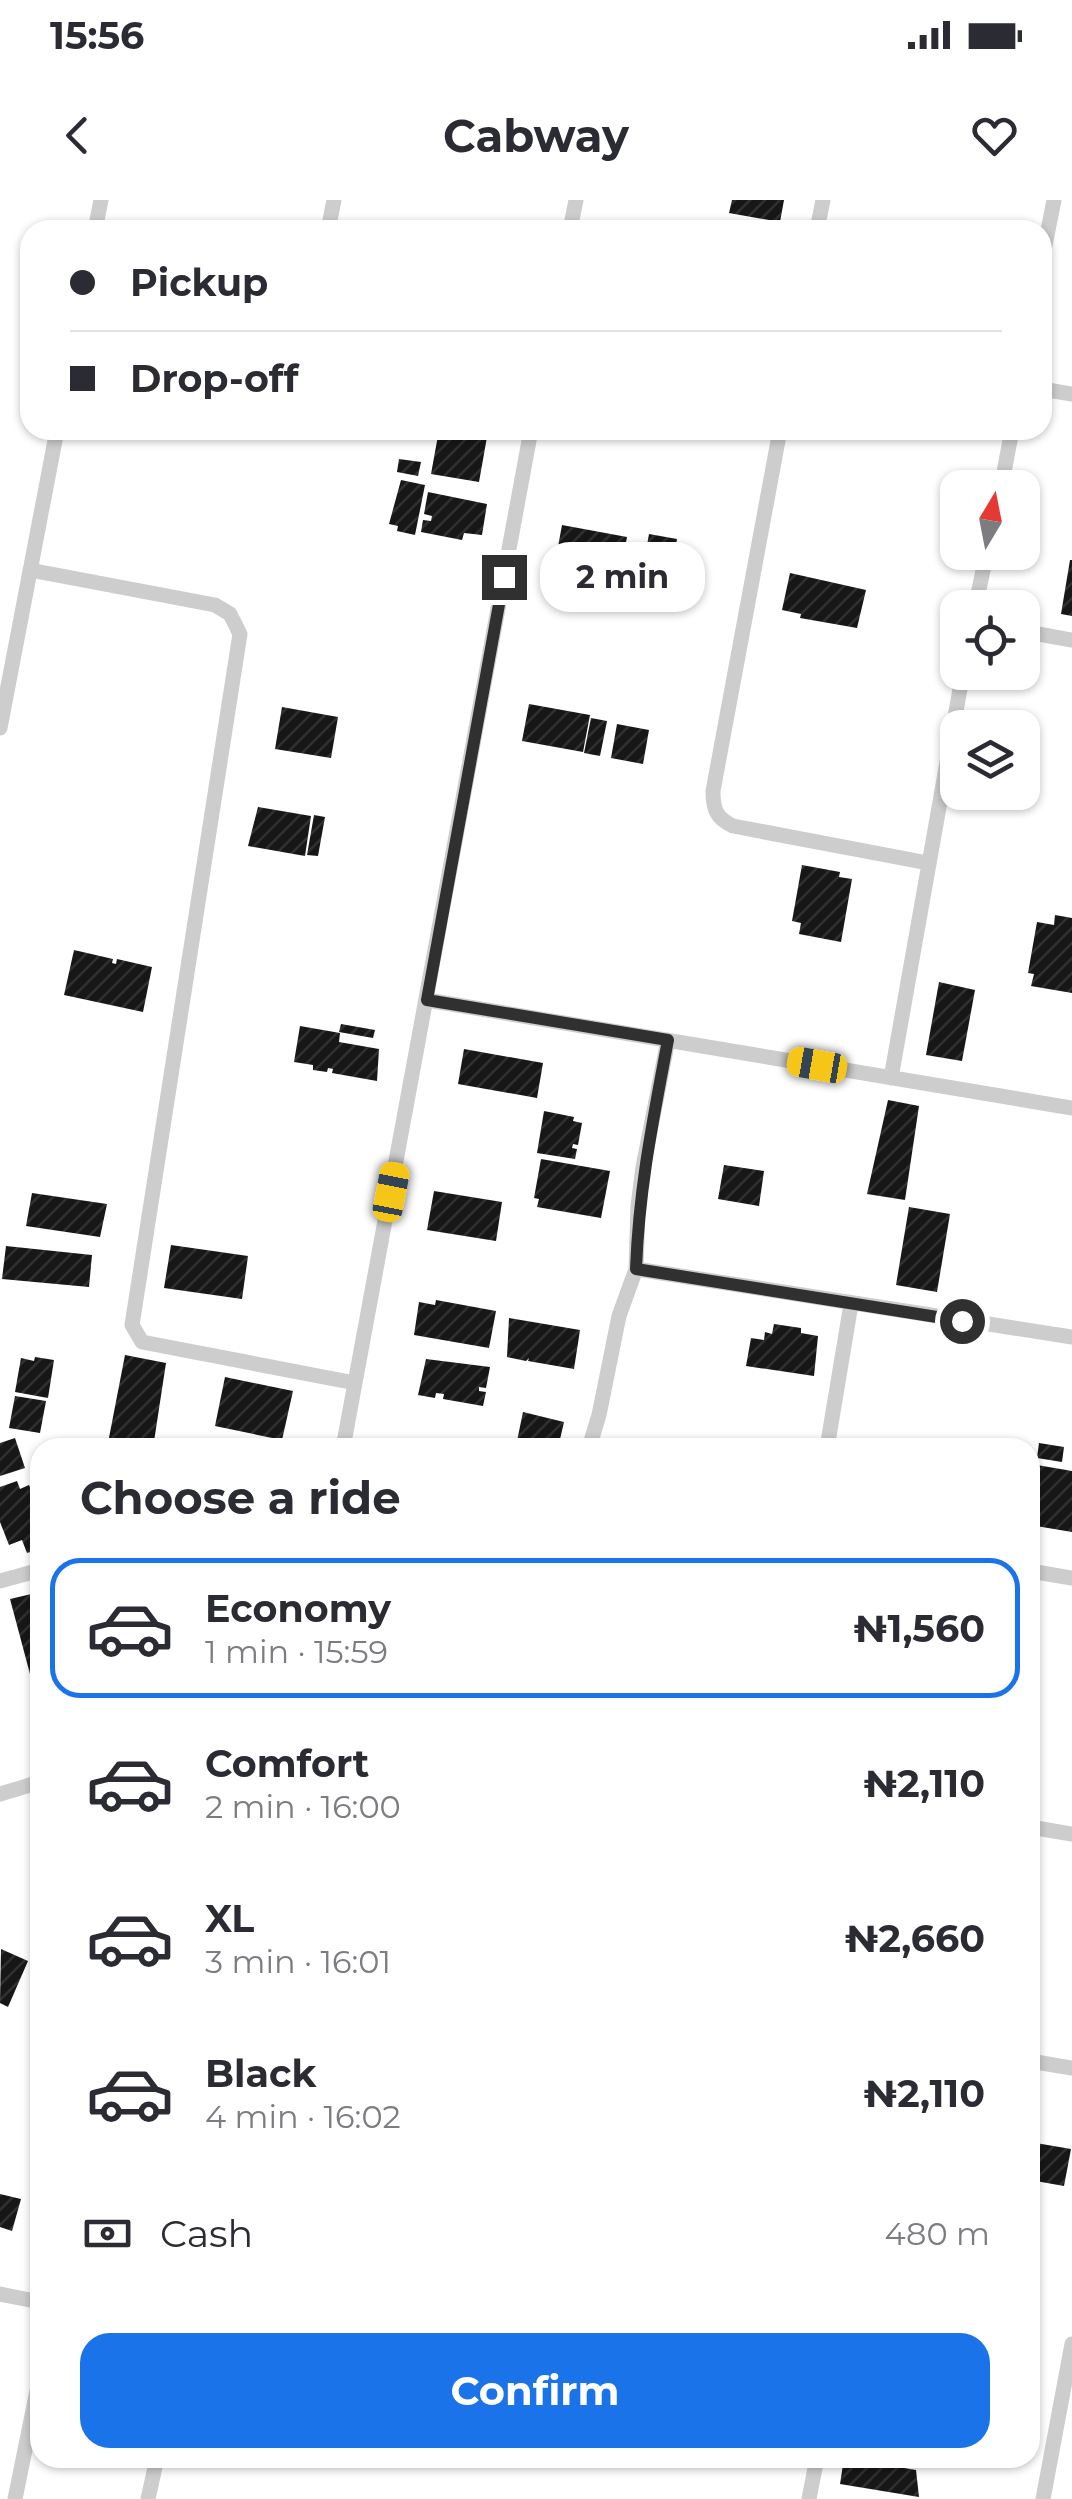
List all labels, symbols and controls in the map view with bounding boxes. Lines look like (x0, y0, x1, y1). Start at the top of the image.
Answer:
text: 15:56 (50, 12, 144, 59)
icon: back (50, 108, 105, 163)
text: Cabway (443, 108, 629, 163)
icon: heart (967, 108, 1022, 163)
text: Pickup (130, 259, 268, 306)
text: Drop-off (130, 355, 299, 402)
north arrow (940, 470, 1040, 570)
map controls (940, 470, 1040, 810)
callout: 2 min (539, 542, 704, 612)
route end (482, 555, 527, 600)
text: 2 min (576, 557, 669, 596)
button: locate (940, 590, 1040, 690)
button: layers (940, 710, 1040, 810)
car (785, 1045, 849, 1085)
car (371, 1160, 411, 1224)
route start (940, 1299, 985, 1344)
text: Choose a ride (80, 1470, 401, 1525)
icon: car (85, 1583, 175, 1673)
text: Economy (205, 1585, 391, 1632)
text: ₦1,560 (853, 1605, 985, 1652)
text: 1 min · 15:59 (205, 1632, 388, 1671)
icon: car (85, 1738, 175, 1828)
text: Comfort (205, 1740, 369, 1787)
text: ₦2,110 (863, 1760, 985, 1807)
text: 2 min · 16:00 (205, 1787, 401, 1826)
icon: car (85, 1893, 175, 1983)
text: XL (205, 1895, 254, 1942)
text: ₦2,660 (844, 1915, 985, 1962)
text: 3 min · 16:01 (205, 1942, 391, 1981)
icon: car (85, 2048, 175, 2138)
text: Black (205, 2050, 316, 2097)
text: ₦2,110 (863, 2070, 985, 2117)
text: 4 min · 16:02 (205, 2097, 401, 2136)
icon: cash (80, 2206, 135, 2261)
text: Cash (160, 2210, 253, 2257)
text: 480 m (885, 2214, 990, 2253)
button: Confirm (80, 2333, 990, 2448)

